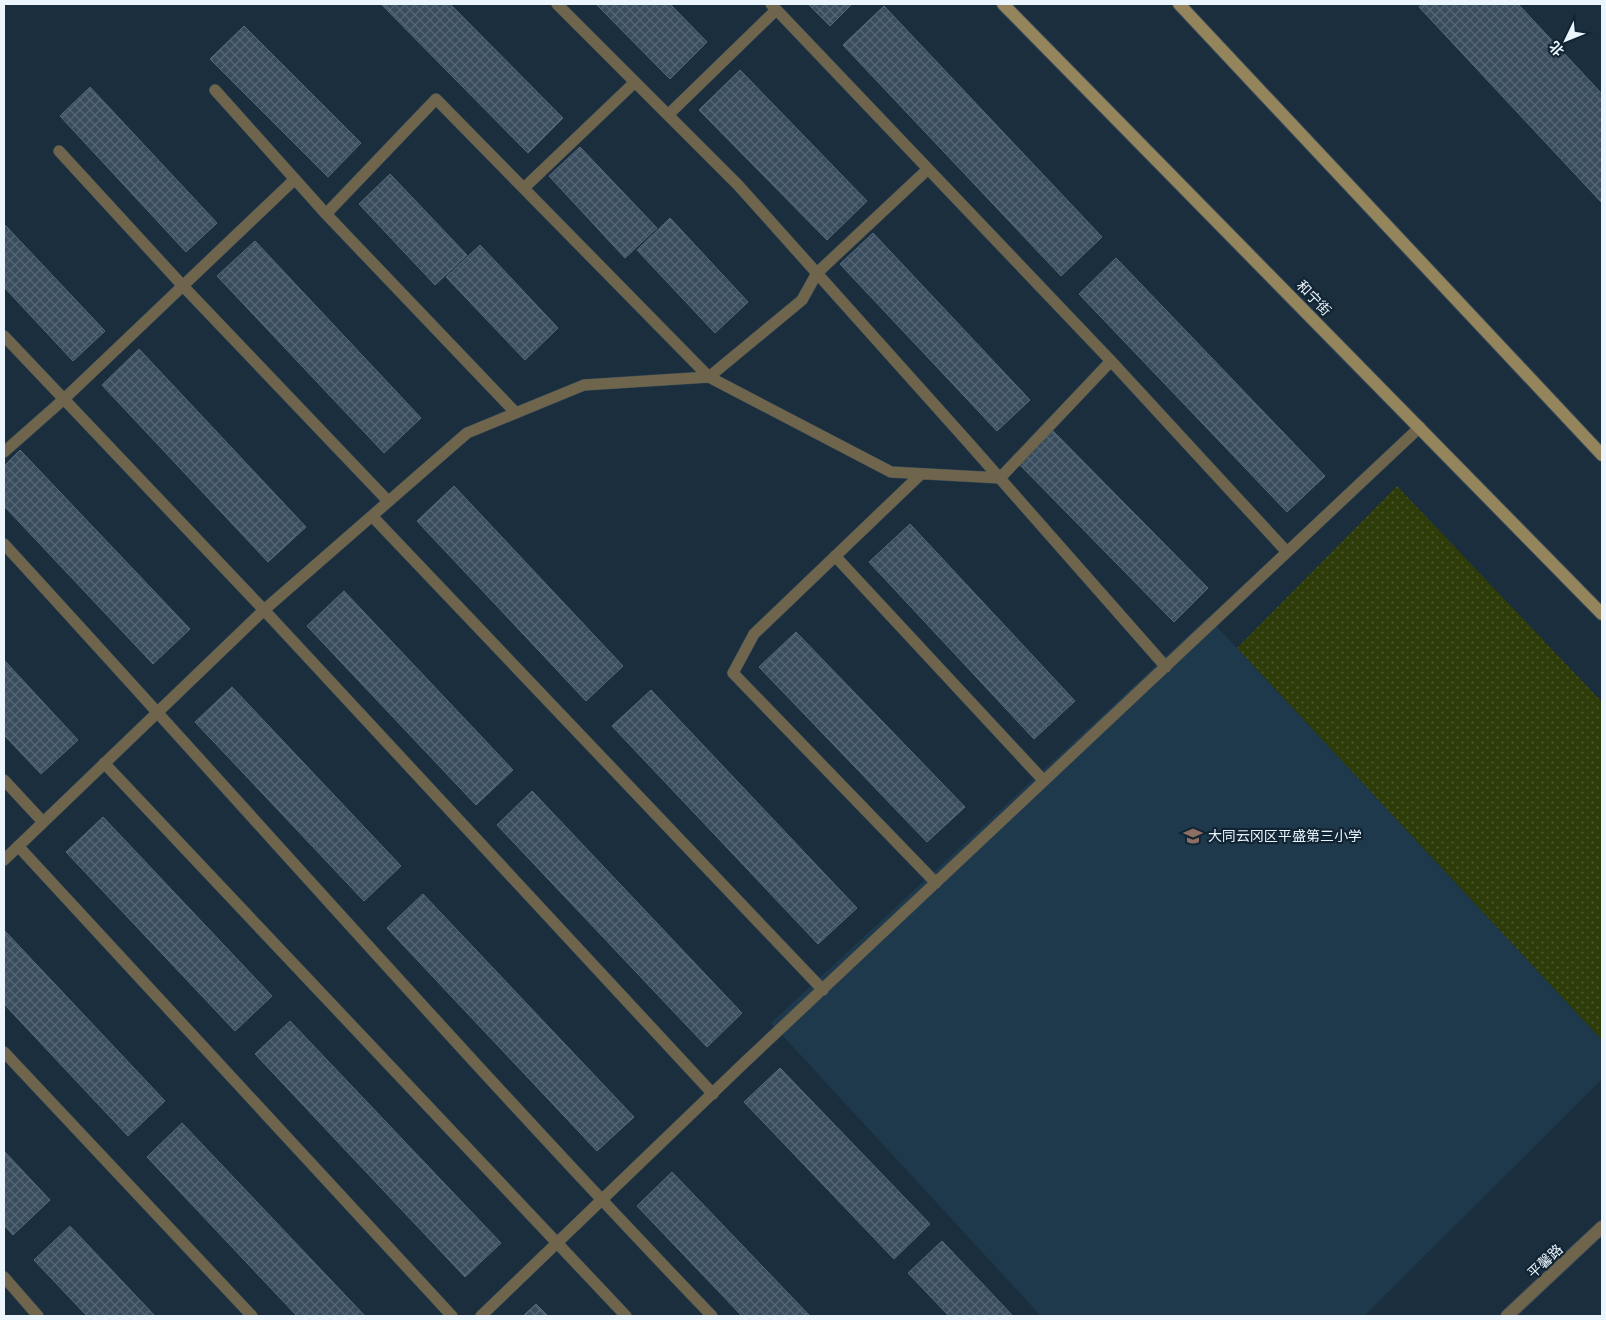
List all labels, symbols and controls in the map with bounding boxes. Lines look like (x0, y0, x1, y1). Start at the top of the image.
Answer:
north arrow (1541, 15, 1591, 65)
text: 北 (1544, 37, 1569, 61)
street label: 和宁街 (1292, 276, 1336, 320)
school or university icon: 大同云冈区平盛第三小学 (1182, 825, 1204, 847)
place label: 大同云冈区平盛第三小学 (1208, 826, 1362, 846)
street label: 平馨路 (1523, 1239, 1567, 1283)

